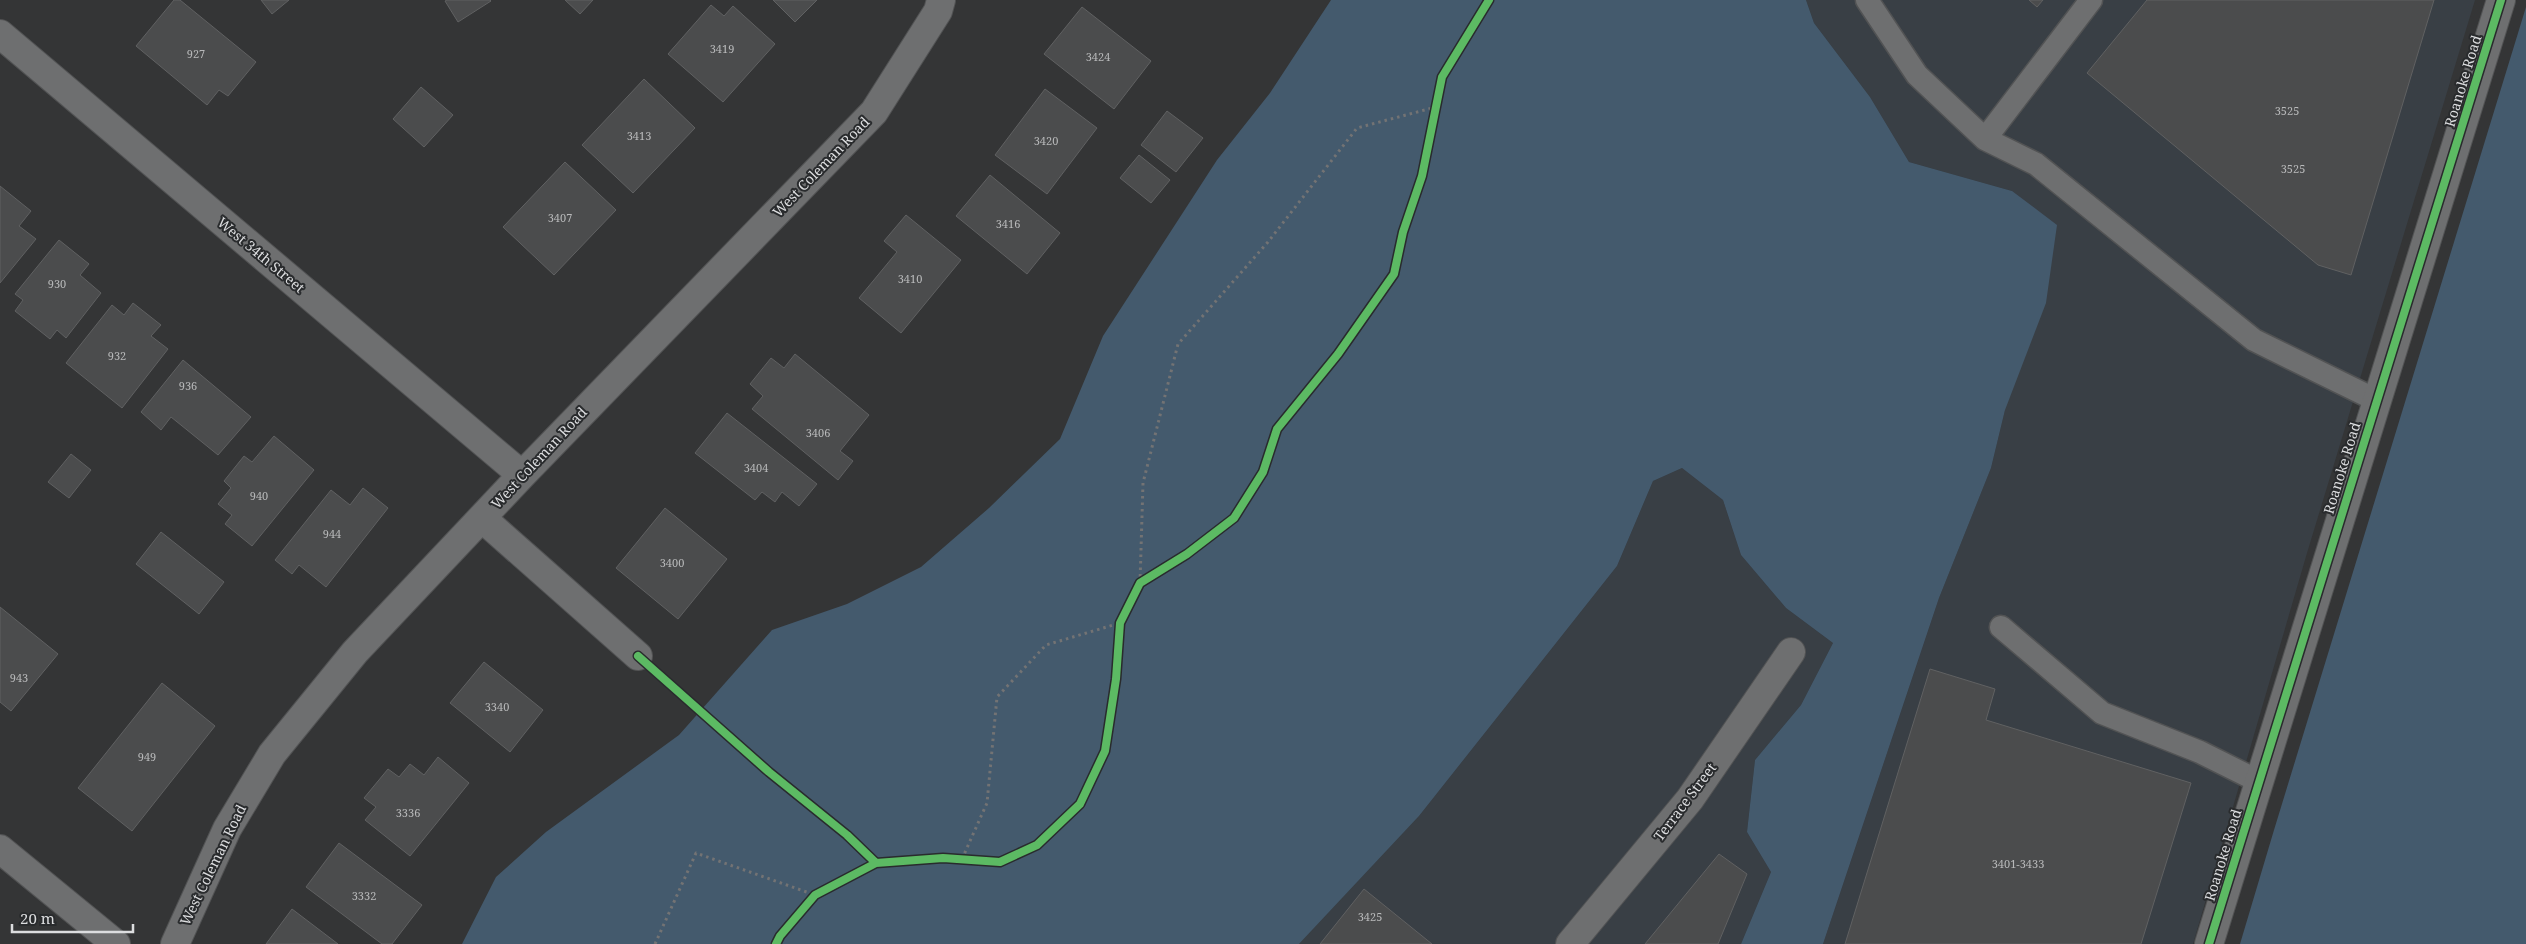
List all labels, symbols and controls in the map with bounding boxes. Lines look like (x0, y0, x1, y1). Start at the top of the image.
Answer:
street label: Roanoke Road (2440, 32, 2486, 129)
house number: 3419 (710, 41, 734, 56)
house number: 927 (187, 46, 205, 61)
house number: 3424 (1086, 49, 1110, 64)
house number: 3525 (2275, 103, 2299, 118)
street label: West Coleman Road (768, 112, 874, 221)
house number: 3413 (627, 128, 651, 143)
house number: 3420 (1034, 133, 1058, 148)
house number: 3525 (2281, 161, 2305, 176)
house number: 3407 (548, 210, 572, 225)
street label: West 34th Street (214, 213, 309, 297)
house number: 3416 (996, 216, 1020, 231)
house number: 3410 (898, 271, 922, 286)
house number: 930 (48, 276, 66, 291)
house number: 932 (108, 348, 126, 363)
house number: 936 (179, 378, 197, 393)
street label: West Coleman Road (487, 403, 591, 512)
street label: Roanoke Road (2319, 419, 2365, 516)
house number: 3406 (806, 425, 830, 440)
house number: 3404 (744, 460, 768, 475)
house number: 940 (250, 488, 268, 503)
house number: 944 (323, 526, 341, 541)
house number: 3400 (660, 555, 684, 570)
house number: 943 (10, 670, 28, 685)
house number: 3340 (485, 699, 509, 714)
house number: 949 (138, 749, 156, 764)
street label: Terrace Street (1649, 759, 1720, 845)
street label: West Coleman Road (175, 801, 250, 928)
house number: 3336 (396, 805, 420, 820)
street label: Roanoke Road (2200, 806, 2246, 903)
house number: 3401-3433 (1992, 856, 2044, 871)
house number: 3332 (352, 888, 376, 903)
scale bar (12, 902, 134, 934)
text: 20 m (20, 908, 55, 928)
house number: 3425 (1358, 909, 1382, 924)

